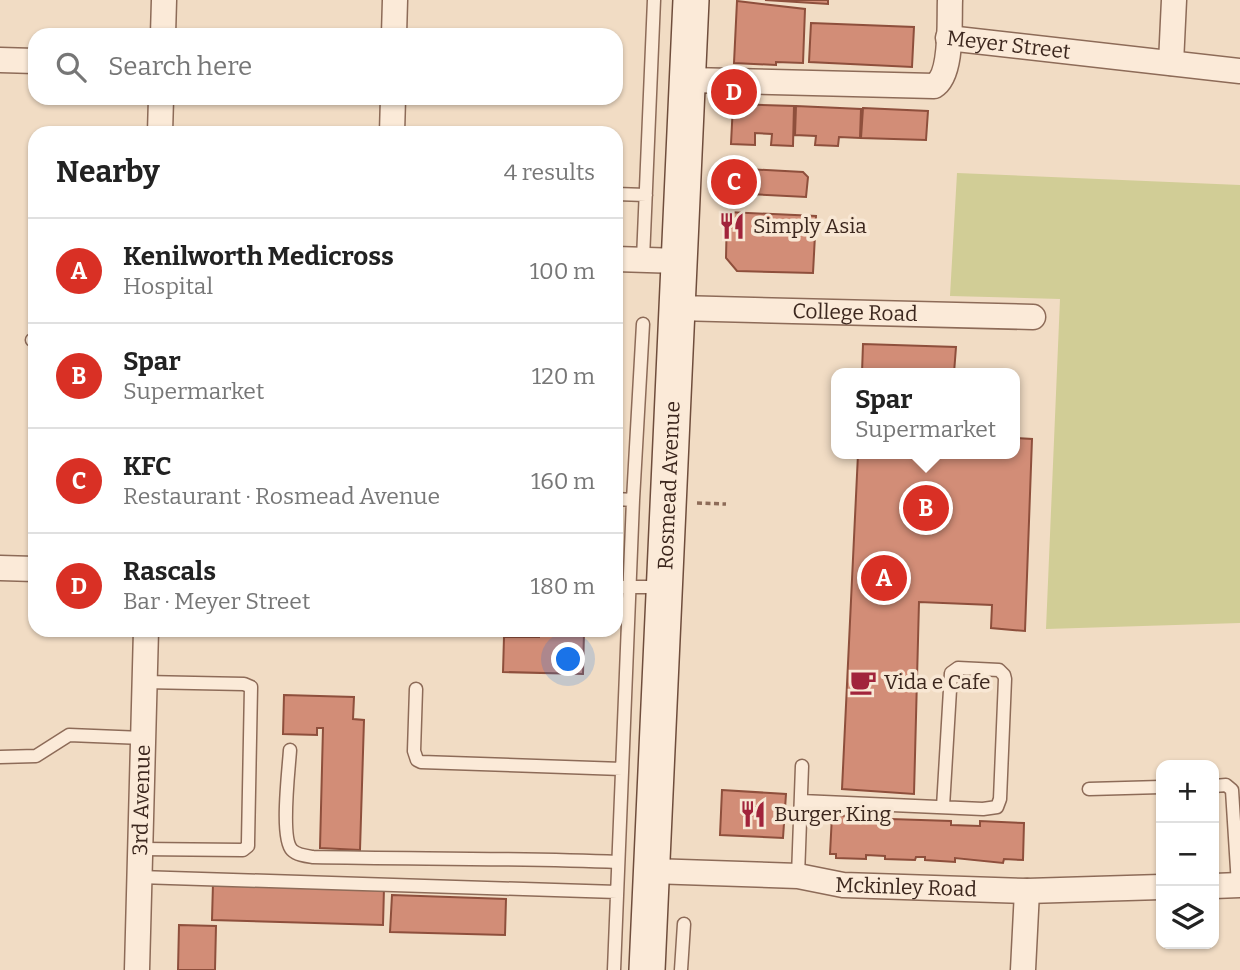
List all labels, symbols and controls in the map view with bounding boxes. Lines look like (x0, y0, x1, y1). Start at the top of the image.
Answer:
street label: Meyer Street (945, 25, 1072, 65)
search box (28, 28, 623, 105)
icon: search (52, 48, 90, 86)
text: Search here (108, 51, 252, 82)
pin: D (711, 66, 757, 118)
text: Nearby (56, 154, 160, 190)
pin: C (711, 156, 757, 208)
text: 4 results (504, 158, 595, 186)
restaurant icon: Simply Asia (717, 211, 747, 241)
place label: Simply Asia (753, 213, 867, 239)
text: Kenilworth Medicross (123, 241, 394, 272)
text: A (71, 257, 87, 285)
text: 100 m (530, 257, 595, 285)
text: Hospital (123, 272, 213, 300)
street label: College Road (792, 298, 918, 327)
text: Spar (123, 346, 181, 377)
text: B (72, 362, 86, 390)
text: 120 m (532, 362, 595, 390)
popup (831, 368, 1020, 459)
text: Supermarket (123, 377, 264, 405)
text: Spar (855, 384, 913, 415)
street label: Rosmead Avenue (652, 400, 686, 571)
text: Supermarket (855, 415, 996, 443)
text: KFC (123, 451, 172, 482)
text: C (72, 467, 86, 495)
text: 160 m (531, 467, 595, 495)
text: Restaurant · Rosmead Avenue (123, 482, 440, 510)
pin: B (903, 482, 949, 534)
pin: A (861, 552, 907, 604)
text: Rascals (123, 556, 216, 587)
text: D (71, 572, 87, 600)
text: 180 m (531, 572, 595, 600)
text: Bar · Meyer Street (123, 587, 310, 615)
your location (551, 642, 585, 676)
cafe icon: Vida e Cafe (848, 667, 878, 697)
place label: Vida e Cafe (884, 669, 991, 695)
street label: 3rd Avenue (127, 744, 156, 856)
map controls (1156, 760, 1219, 949)
button: + (1156, 760, 1219, 823)
restaurant icon: Burger King (738, 799, 768, 829)
place label: Burger King (774, 801, 892, 827)
button: − (1156, 823, 1219, 886)
street label: Mckinley Road (835, 872, 977, 902)
button: layers (1156, 886, 1219, 949)

